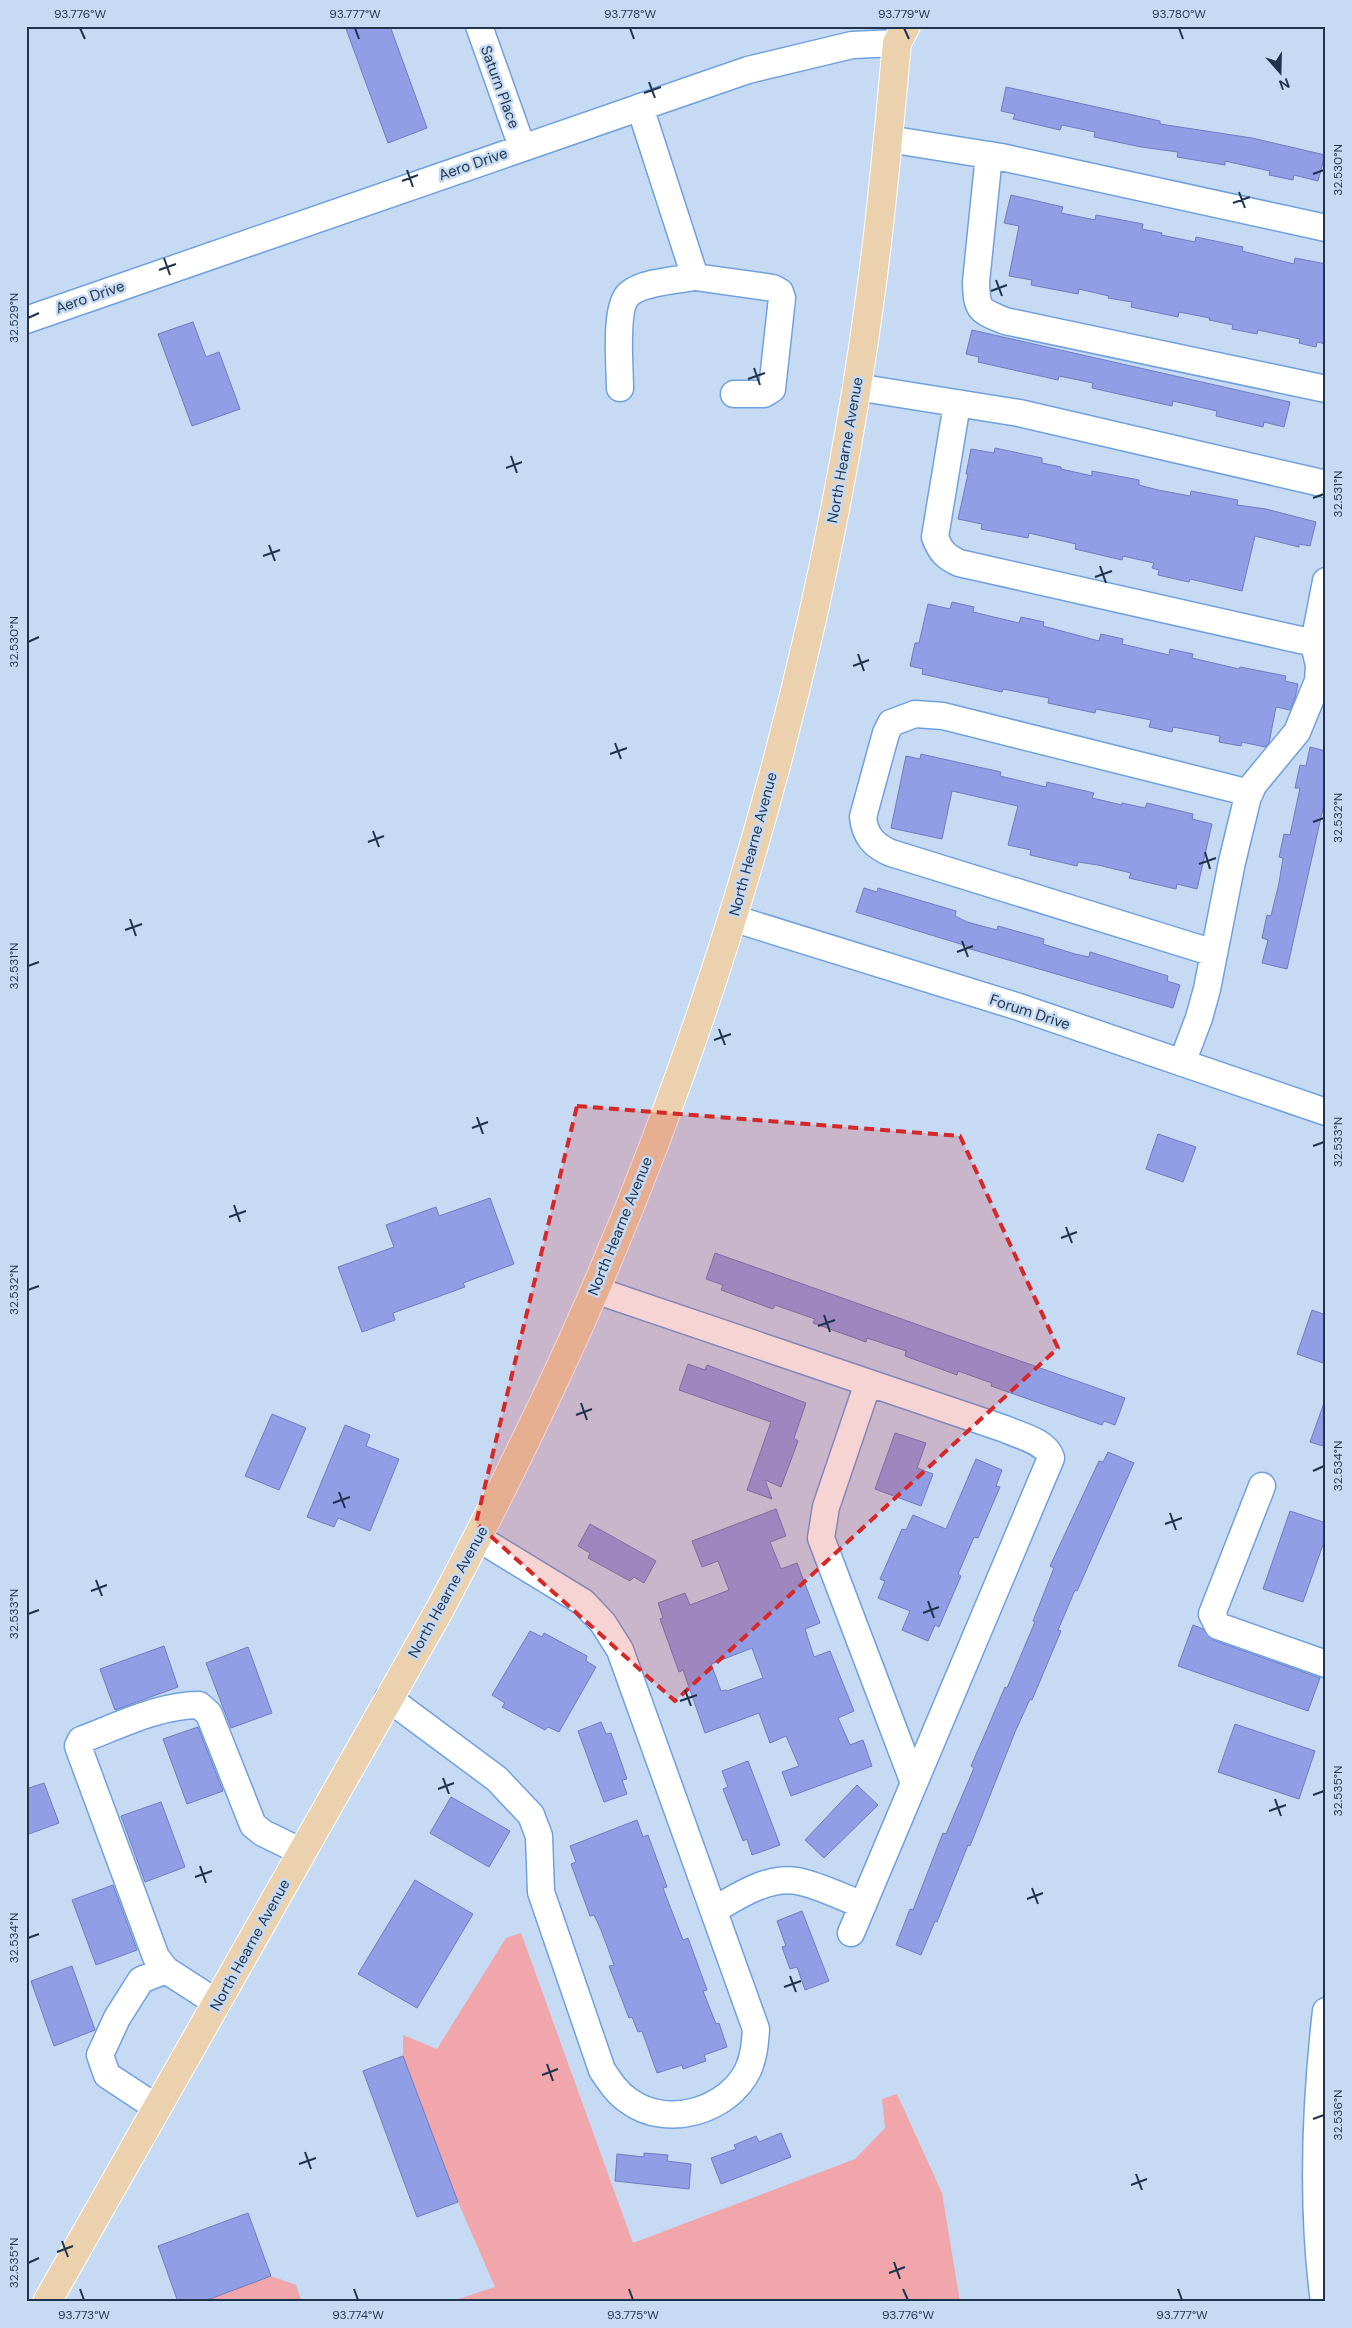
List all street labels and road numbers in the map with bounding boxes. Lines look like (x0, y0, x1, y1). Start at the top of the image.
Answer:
street label: Saturn Place (476, 43, 524, 131)
street label: Aero Drive (436, 143, 510, 185)
street label: Aero Drive (53, 276, 127, 318)
street label: North Hearne Avenue (822, 375, 868, 525)
street label: North Hearne Avenue (724, 770, 782, 918)
street label: Forum Drive (987, 990, 1073, 1034)
street label: North Hearne Avenue (583, 1154, 657, 1298)
street label: North Hearne Avenue (403, 1522, 493, 1662)
street label: North Hearne Avenue (205, 1875, 295, 2015)

